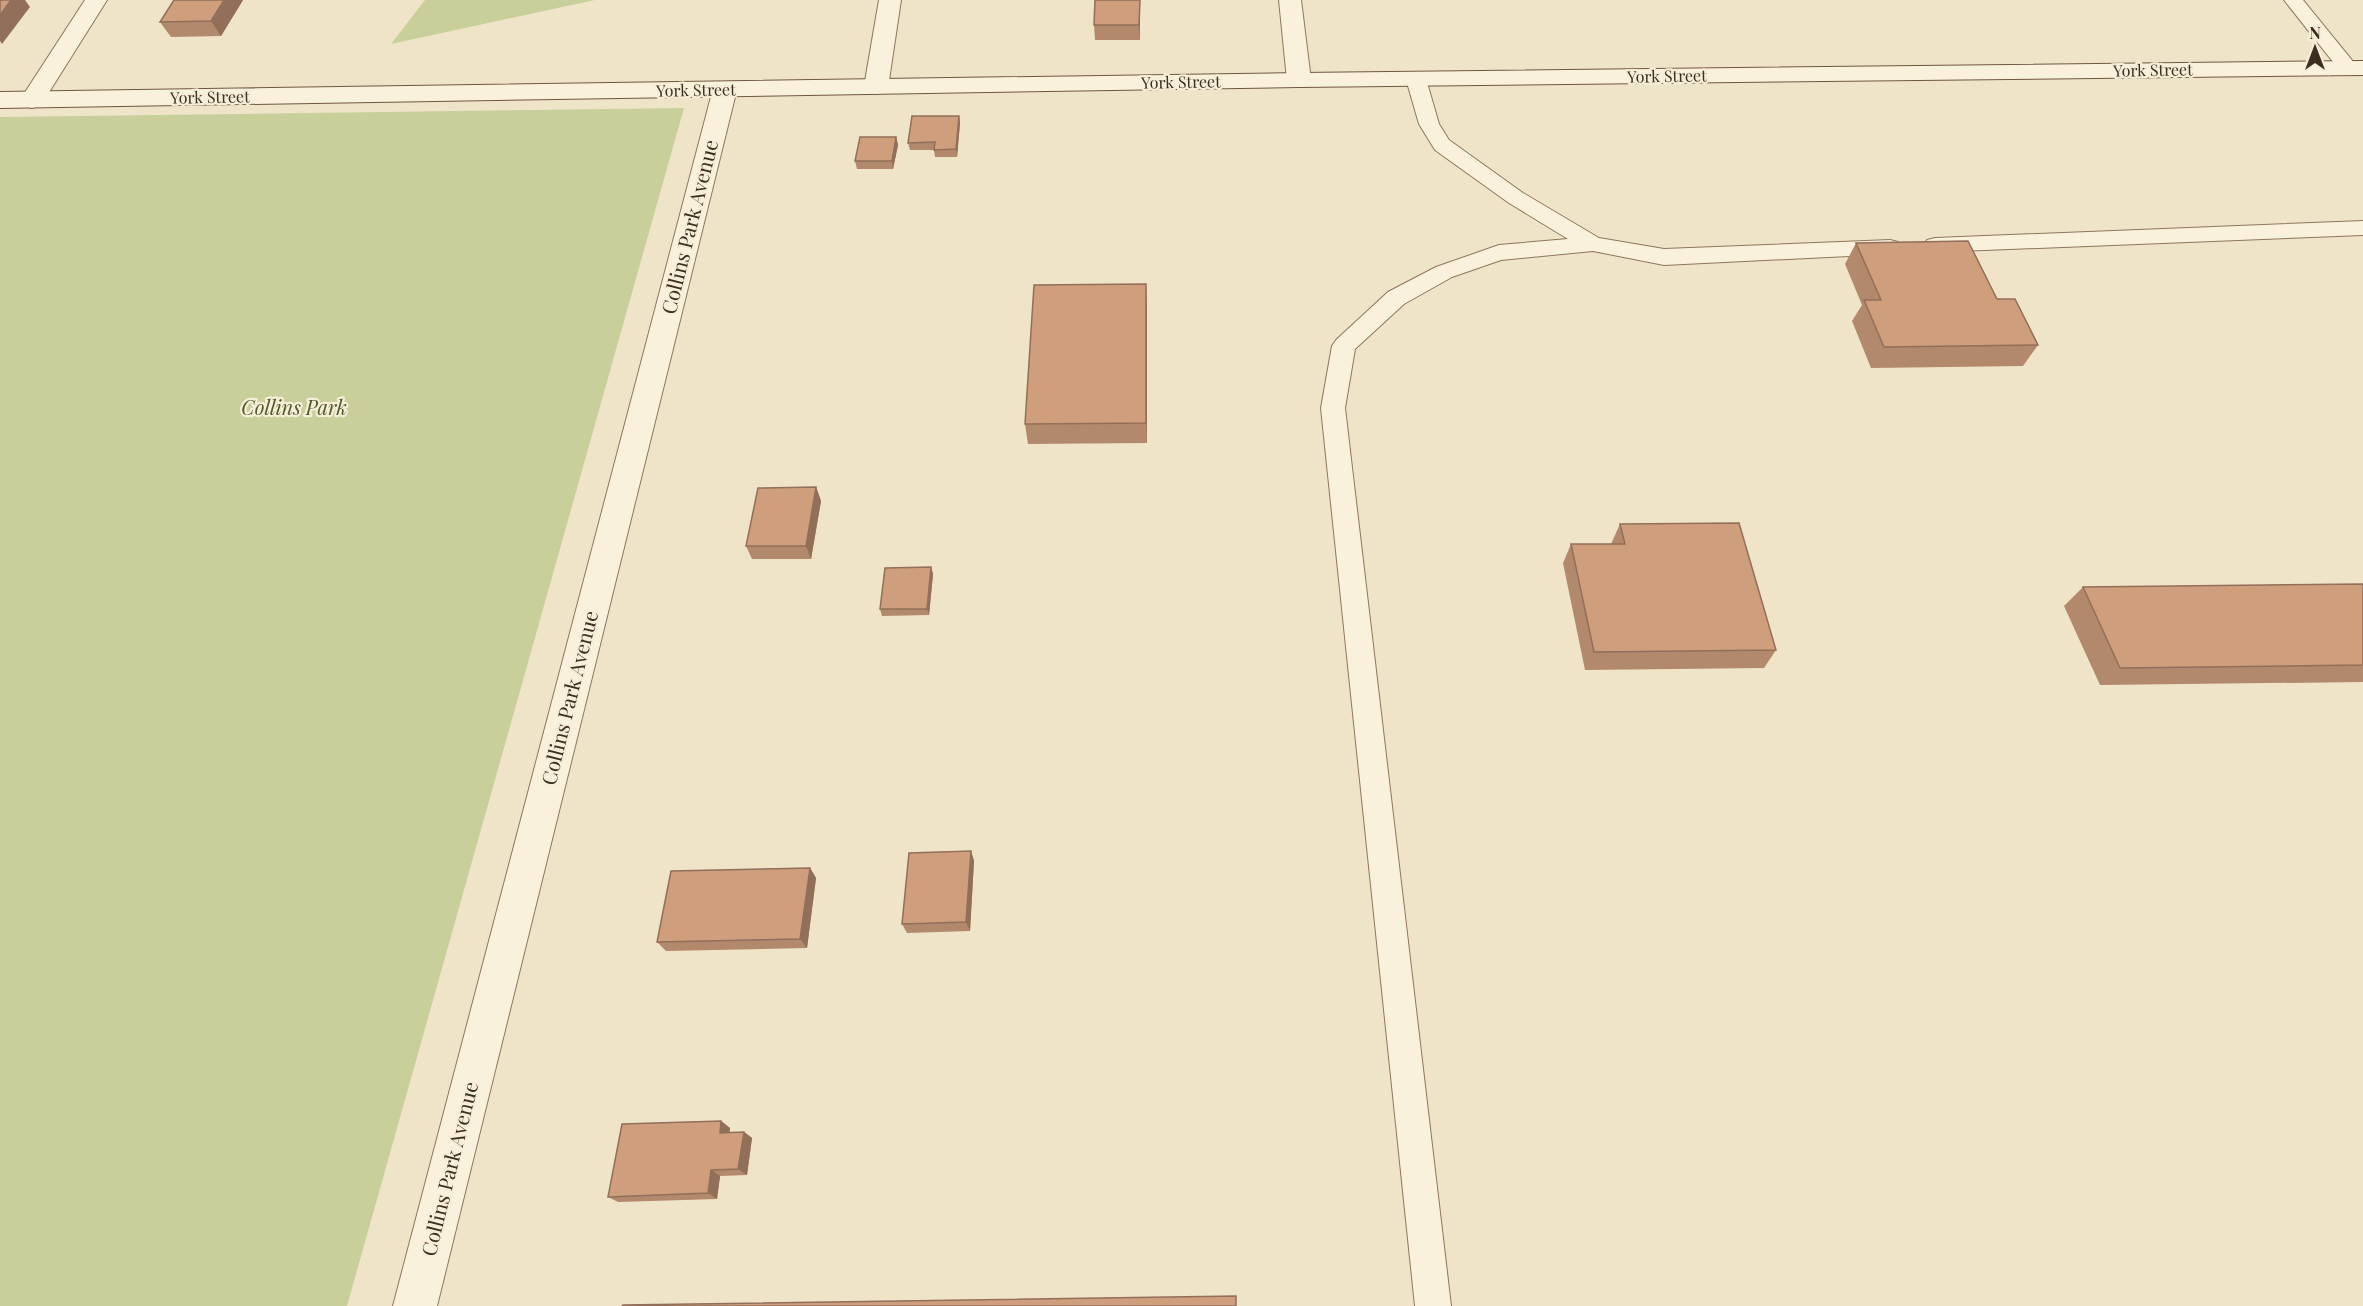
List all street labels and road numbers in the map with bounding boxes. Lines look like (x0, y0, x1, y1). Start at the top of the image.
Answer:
street label: York Street (2112, 58, 2193, 81)
street label: York Street (1626, 64, 1707, 87)
street label: York Street (1140, 70, 1221, 93)
street label: York Street (655, 78, 736, 101)
street label: York Street (169, 85, 250, 108)
street label: Collins Park Avenue (654, 137, 723, 317)
street label: Collins Park Avenue (534, 608, 603, 788)
street label: Collins Park Avenue (414, 1079, 483, 1259)

